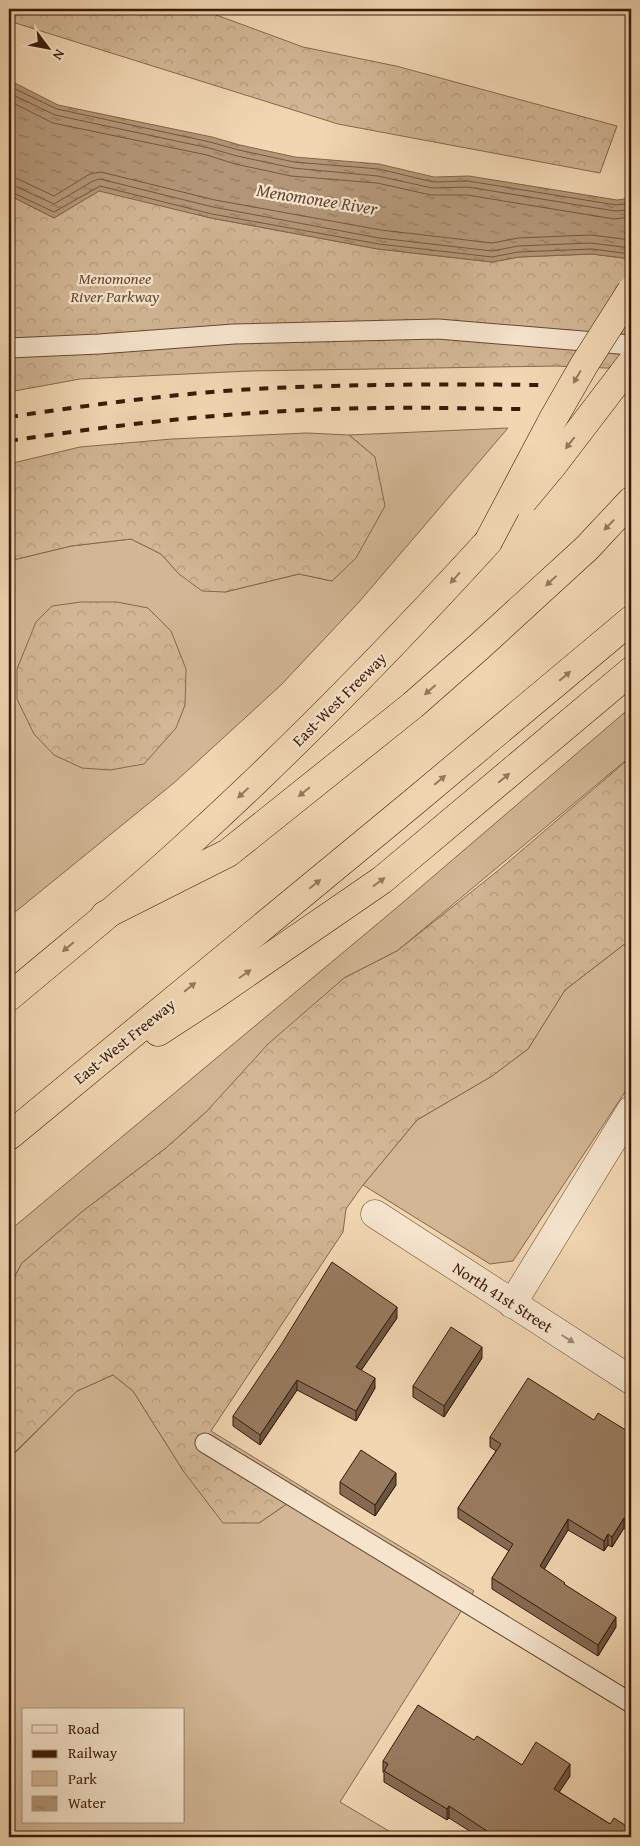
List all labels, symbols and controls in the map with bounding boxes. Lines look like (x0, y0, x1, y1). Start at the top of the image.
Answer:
north arrow (22, 22, 72, 72)
text: N (48, 46, 70, 65)
water label: Menomonee River (255, 176, 381, 222)
park label: Menomonee River Parkway (70, 266, 160, 308)
one-way arrow (573, 371, 582, 384)
one-way arrow (565, 437, 575, 450)
one-way arrow (603, 518, 615, 530)
one-way arrow (449, 571, 461, 583)
one-way arrow (545, 575, 557, 587)
street label: East-West Freeway (286, 646, 392, 752)
one-way arrow (559, 671, 572, 682)
one-way arrow (424, 684, 436, 695)
one-way arrow (498, 773, 510, 784)
one-way arrow (434, 775, 447, 786)
one-way arrow (237, 787, 249, 799)
one-way arrow (298, 787, 311, 798)
one-way arrow (372, 876, 385, 887)
one-way arrow (308, 878, 321, 889)
one-way arrow (62, 941, 75, 952)
one-way arrow (239, 969, 252, 979)
one-way arrow (183, 981, 196, 992)
street label: East-West Freeway (68, 992, 180, 1090)
street label: North 41st Street (448, 1256, 558, 1339)
one-way arrow (561, 1335, 575, 1344)
legend (22, 1708, 185, 1824)
text: Road (68, 1718, 99, 1739)
text: Railway (68, 1742, 118, 1763)
text: Park (68, 1768, 97, 1789)
text: Water (68, 1792, 106, 1813)

